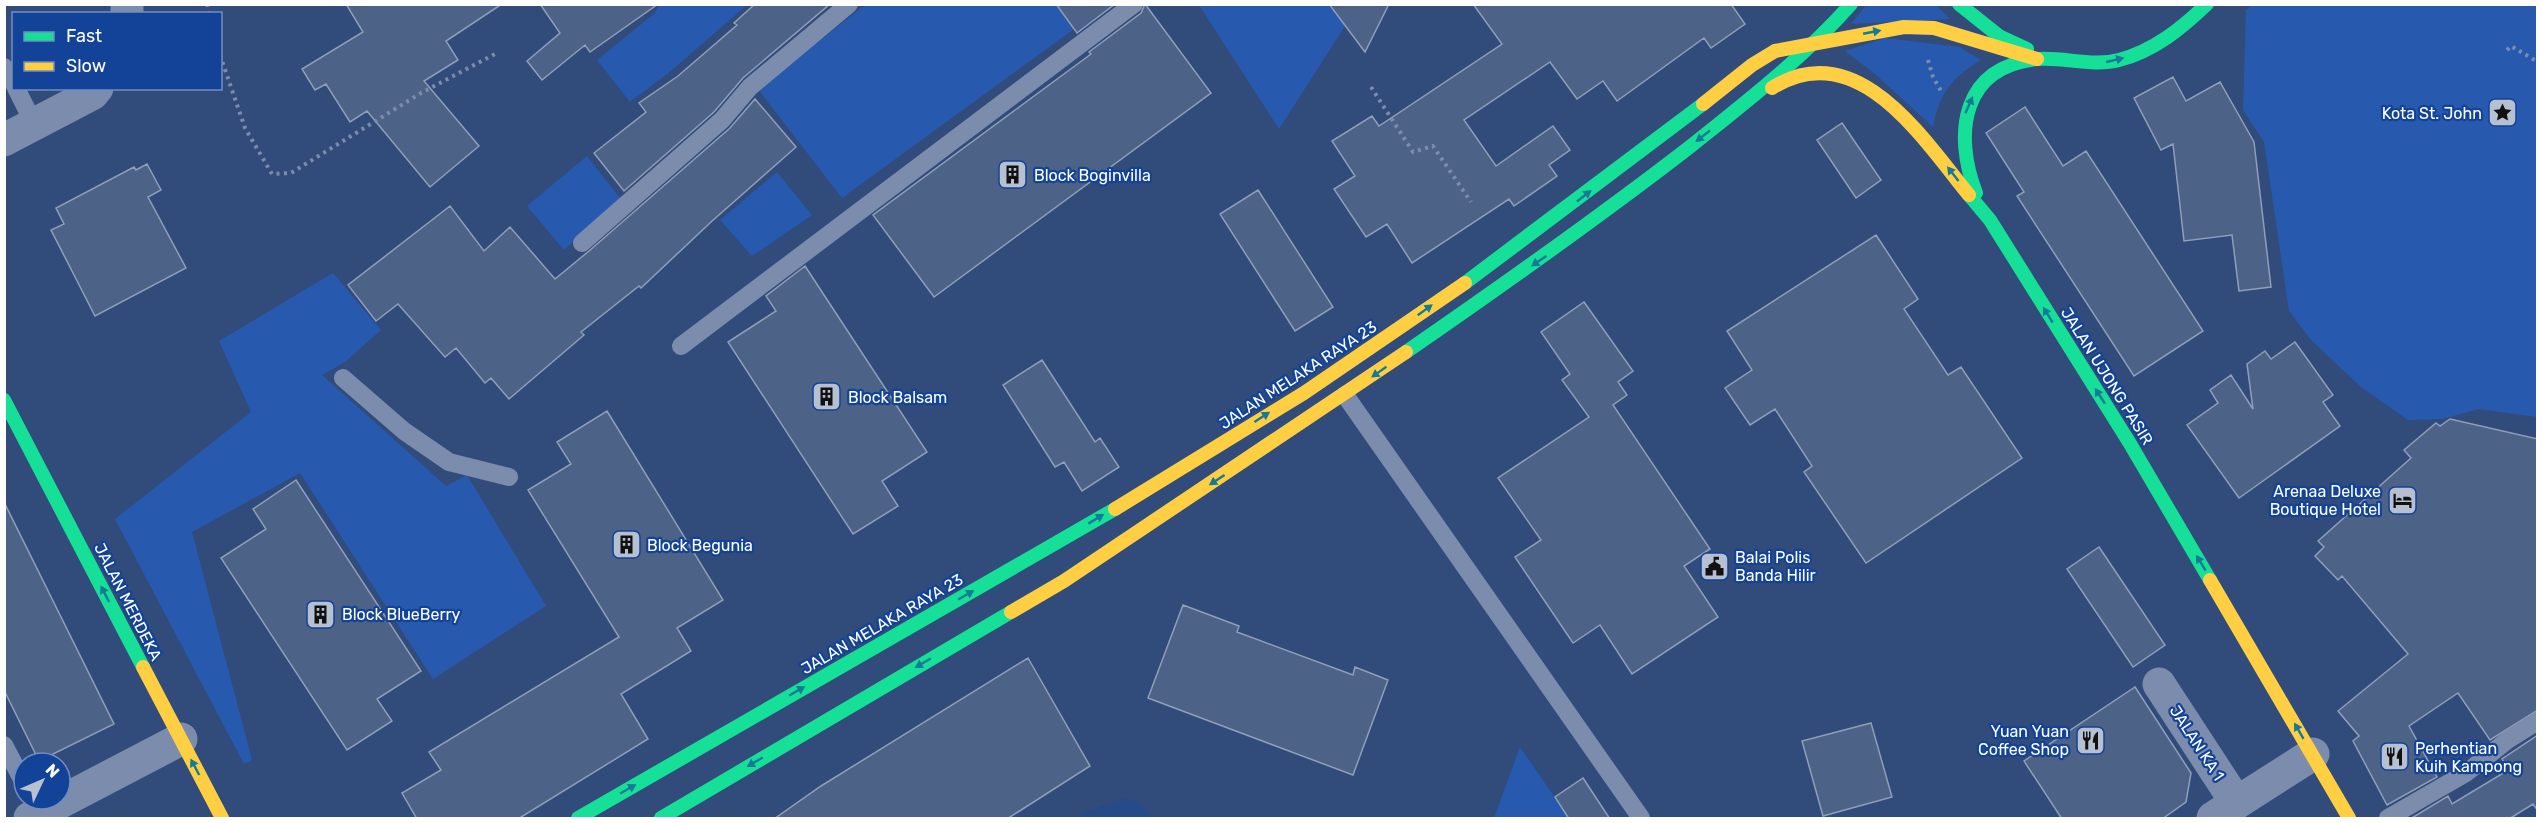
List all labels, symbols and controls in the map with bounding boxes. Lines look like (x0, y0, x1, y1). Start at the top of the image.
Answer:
legend (12, 12, 222, 90)
text: Fast (66, 25, 102, 47)
one-way arrow (1863, 27, 1882, 36)
text: Slow (66, 55, 106, 77)
one-way arrow (2106, 55, 2124, 65)
one-way arrow (1964, 96, 1974, 114)
place icon: Kota St. John (2487, 97, 2519, 129)
place label: Kota St. John (2382, 104, 2482, 123)
one-way arrow (1695, 130, 1711, 143)
building icon: Block Boginvilla (997, 159, 1029, 191)
place label: Block Boginvilla (1034, 166, 1151, 185)
one-way arrow (1948, 167, 1960, 182)
one-way arrow (1576, 191, 1591, 203)
one-way arrow (1531, 255, 1547, 266)
street label: JALAN UJONG PASIR (2057, 304, 2157, 448)
one-way arrow (1418, 305, 1433, 317)
one-way arrow (2043, 307, 2054, 323)
street label: JALAN MELAKA RAYA 23 (1216, 317, 1380, 433)
one-way arrow (1371, 366, 1387, 378)
building icon: Block Balsam (811, 381, 843, 413)
place label: Block Balsam (848, 388, 947, 407)
one-way arrow (2094, 388, 2105, 404)
one-way arrow (1254, 412, 1271, 423)
one-way arrow (1209, 474, 1225, 486)
place label: Arenaa Deluxe Boutique Hotel (2270, 482, 2381, 519)
hotel icon: Arenaa Deluxe Boutique Hotel (2386, 484, 2418, 516)
one-way arrow (1088, 514, 1104, 525)
building icon: Block Begunia (610, 529, 642, 561)
place label: Block Begunia (647, 536, 753, 555)
street label: JALAN MERDEKA (90, 540, 166, 664)
place label: Balai Polis Banda Hilir (1735, 548, 1816, 585)
public building icon: Balai Polis Banda Hilir (1698, 550, 1730, 582)
one-way arrow (2196, 554, 2206, 571)
street label: JALAN MELAKA RAYA 23 (798, 570, 966, 678)
one-way arrow (100, 585, 110, 602)
one-way arrow (958, 589, 974, 600)
building icon: Block BlueBerry (305, 598, 337, 630)
place label: Block BlueBerry (342, 605, 461, 624)
one-way arrow (915, 658, 931, 669)
one-way arrow (789, 686, 805, 697)
street label: JALAN KA 1 (2166, 702, 2228, 784)
place label: Yuan Yuan Coffee Shop (1978, 722, 2069, 759)
one-way arrow (2294, 723, 2305, 739)
restaurant icon: Yuan Yuan Coffee Shop (2074, 724, 2106, 756)
place label: Perhentian Kuih Kampong (2415, 739, 2522, 776)
restaurant icon: Perhentian Kuih Kampong (2378, 741, 2410, 773)
north arrow (12, 751, 72, 811)
one-way arrow (746, 757, 763, 767)
one-way arrow (190, 758, 200, 775)
text: N (42, 760, 63, 782)
one-way arrow (620, 784, 637, 794)

